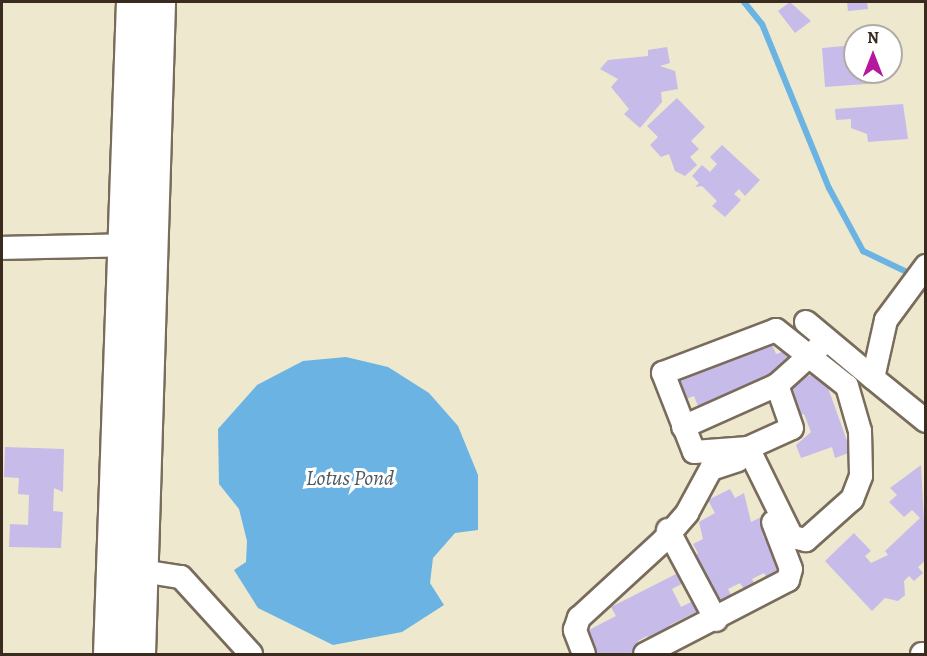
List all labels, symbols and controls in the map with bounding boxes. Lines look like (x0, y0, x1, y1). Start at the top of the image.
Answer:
north arrow (843, 24, 903, 84)
text: N (867, 27, 879, 49)
water label: Lotus Pond (306, 466, 394, 492)

